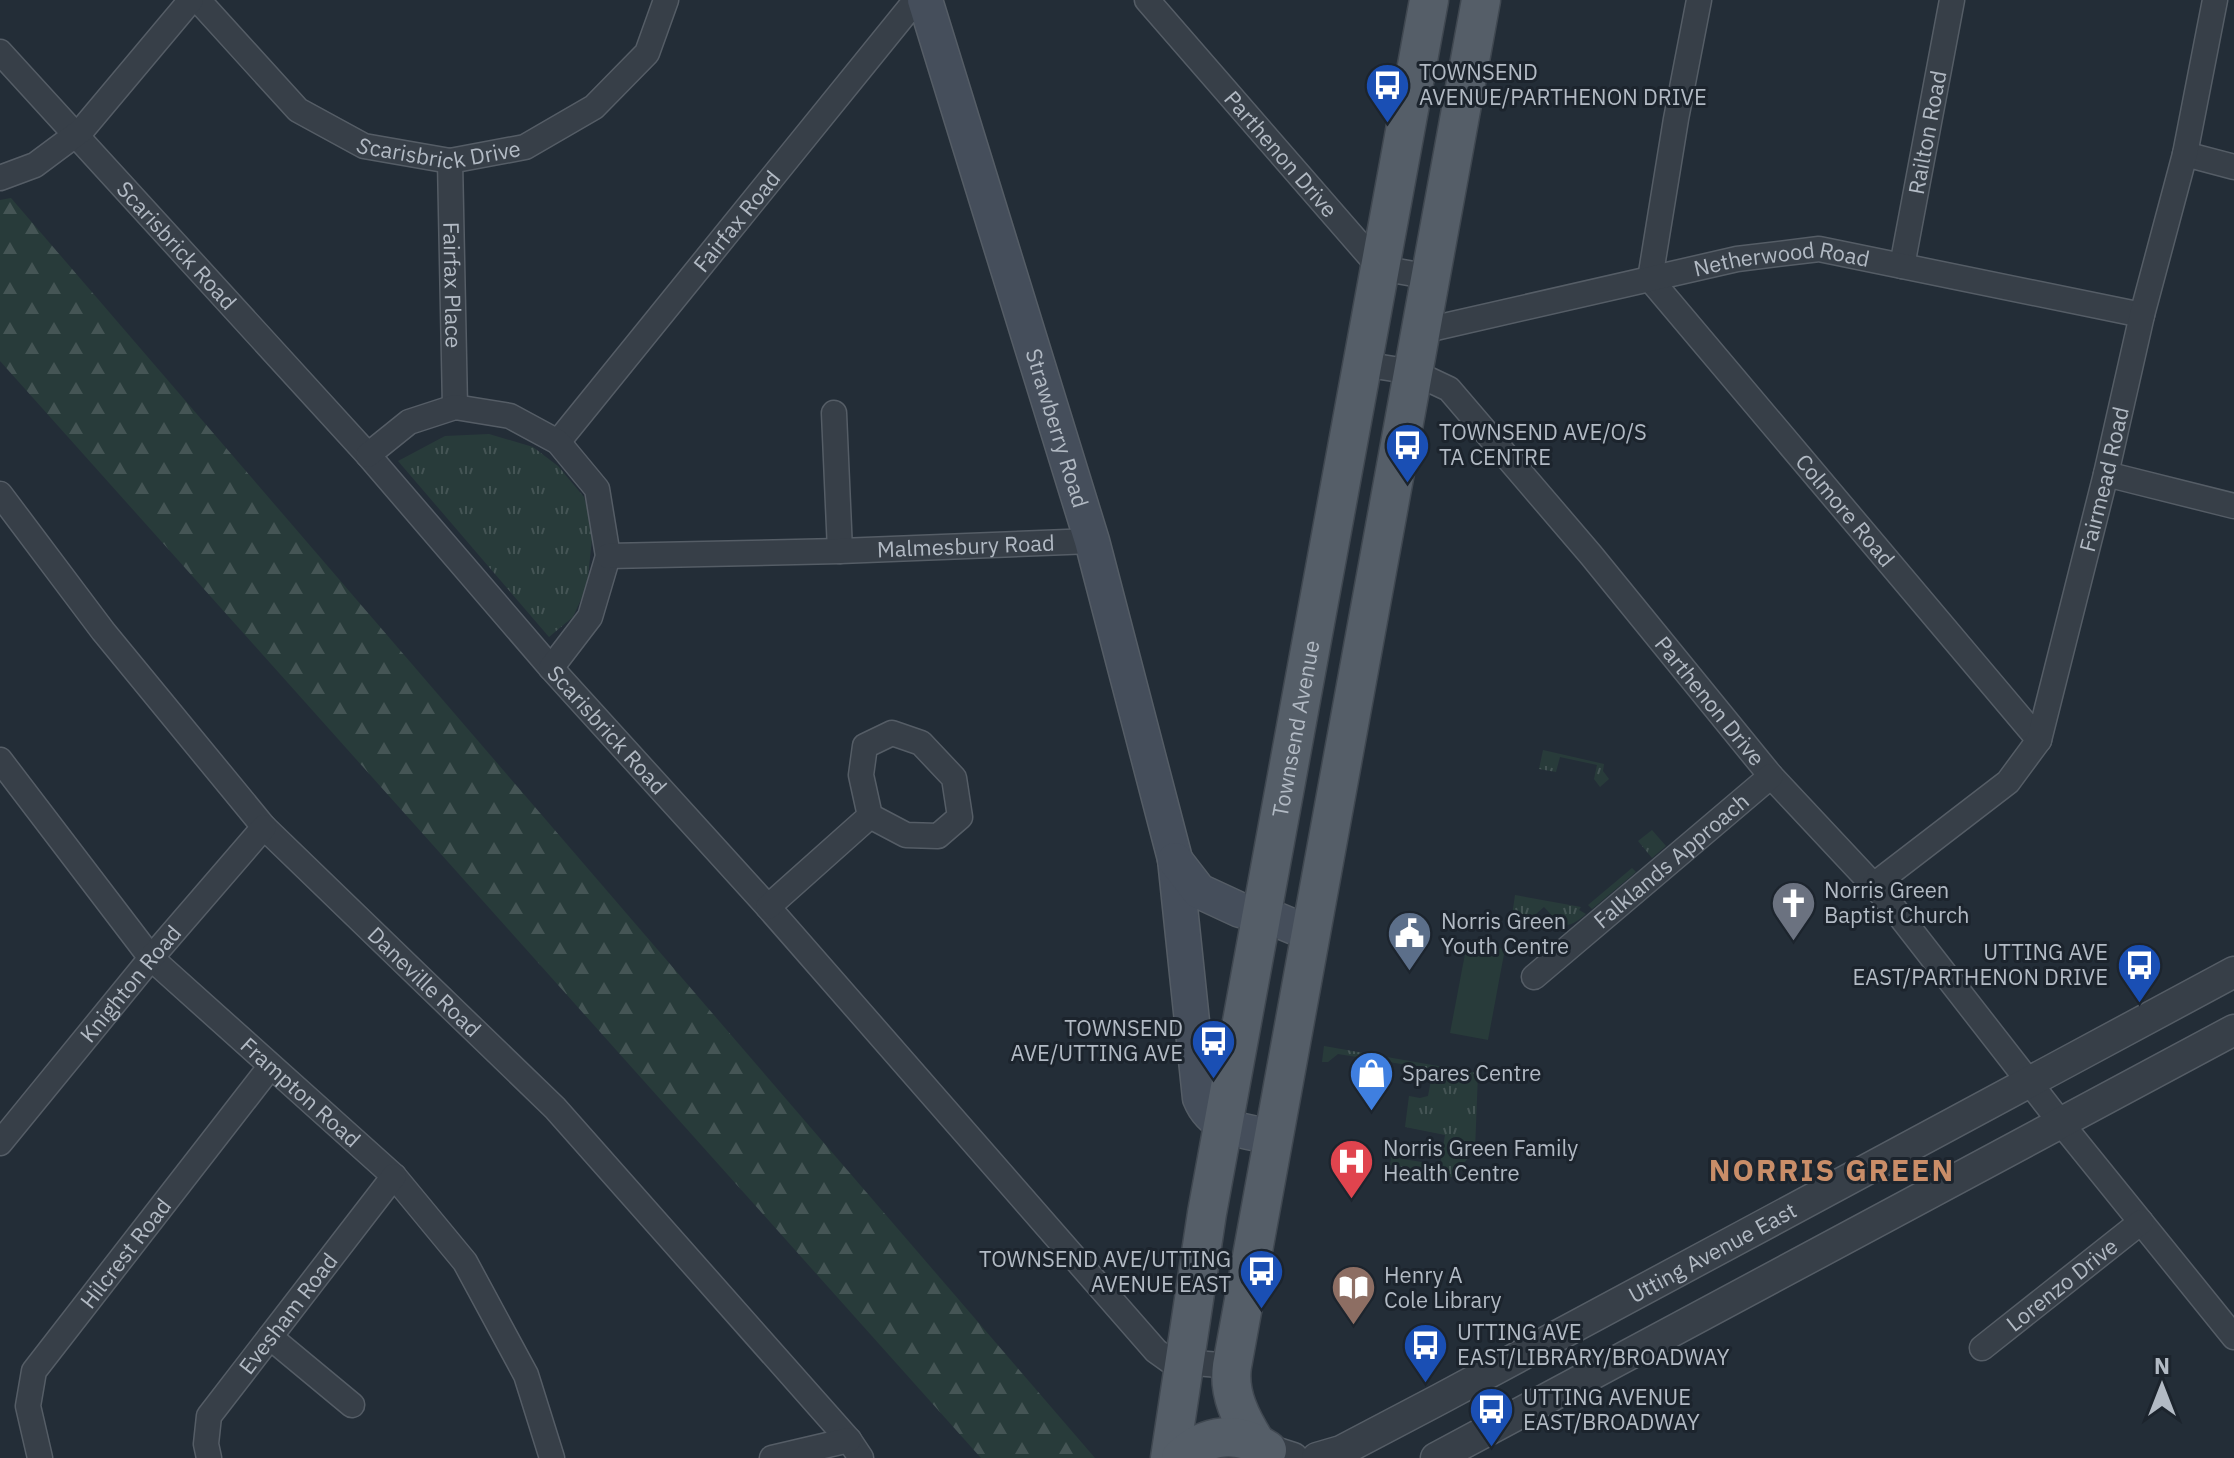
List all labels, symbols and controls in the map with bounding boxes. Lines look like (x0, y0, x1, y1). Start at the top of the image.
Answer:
place label: TOWNSEND AVENUE/PARTHENON DRIVE (1419, 57, 1707, 111)
bus stop icon: TOWNSEND AVENUE/PARTHENON DRIVE (1364, 61, 1412, 124)
street label: Railton Road (1901, 68, 1952, 196)
street label: Parthenon Drive (1218, 84, 1344, 223)
street label: Scarisbrick Drive (352, 130, 523, 175)
street label: Fairfax Road (686, 164, 786, 278)
street label: Scarisbrick Road (111, 175, 243, 316)
street label: Fairfax Place (437, 222, 469, 348)
street label: Netherwood Road (1691, 234, 1872, 282)
street label: Strawberry Road (1019, 345, 1096, 511)
street label: Fairmead Road (2072, 404, 2135, 555)
place label: TOWNSEND AVE/O/S TA CENTRE (1439, 417, 1647, 471)
bus stop icon: TOWNSEND AVE/O/S TA CENTRE (1384, 421, 1432, 484)
street label: Colmore Road (1790, 447, 1902, 573)
street label: Malmesbury Road (876, 527, 1055, 564)
street label: Parthenon Drive (1649, 630, 1772, 771)
street label: Townsend Avenue (1265, 638, 1326, 820)
street label: Scarisbrick Road (541, 659, 674, 800)
street label: Falklands Approach (1587, 786, 1755, 934)
place label: Norris Green Baptist Church (1824, 875, 1970, 929)
church icon: Norris Green Baptist Church (1769, 879, 1817, 942)
place label: Norris Green Youth Centre (1441, 906, 1569, 960)
public building icon: Norris Green Youth Centre (1386, 910, 1434, 973)
street label: Knighton Road (73, 918, 187, 1048)
street label: Daneville Road (362, 920, 488, 1043)
place label: UTTING AVE EAST/PARTHENON DRIVE (1852, 937, 2108, 991)
bus stop icon: UTTING AVE EAST/PARTHENON DRIVE (2115, 941, 2163, 1004)
place label: TOWNSEND AVE/UTTING AVE (1010, 1013, 1183, 1067)
bus stop icon: TOWNSEND AVE/UTTING AVE (1190, 1017, 1238, 1080)
street label: Frampton Road (235, 1030, 367, 1153)
shop icon: Spares Centre (1347, 1049, 1395, 1112)
place label: Spares Centre (1402, 1058, 1541, 1087)
place label: Norris Green Family Health Centre (1383, 1133, 1578, 1187)
hospital icon: Norris Green Family Health Centre (1328, 1137, 1376, 1200)
district label: NORRIS GREEN (1709, 1150, 1955, 1189)
street label: Hilcrest Road (73, 1192, 177, 1314)
street label: Utting Avenue East (1623, 1195, 1801, 1309)
street label: Lorenzo Drive (2000, 1231, 2123, 1337)
place label: TOWNSEND AVE/UTTING AVENUE EAST (979, 1244, 1231, 1298)
street label: Evesham Road (232, 1247, 344, 1380)
bus stop icon: TOWNSEND AVE/UTTING AVENUE EAST (1238, 1248, 1286, 1311)
place label: Henry A Cole Library (1384, 1260, 1502, 1314)
library icon: Henry A Cole Library (1329, 1264, 1377, 1327)
place label: UTTING AVE EAST/LIBRARY/BROADWAY (1457, 1317, 1730, 1371)
bus stop icon: UTTING AVE EAST/LIBRARY/BROADWAY (1402, 1321, 1450, 1384)
north arrow (2122, 1346, 2202, 1426)
text: N (2154, 1351, 2170, 1380)
place label: UTTING AVENUE EAST/BROADWAY (1523, 1382, 1700, 1436)
bus stop icon: UTTING AVENUE EAST/BROADWAY (1468, 1386, 1516, 1449)

